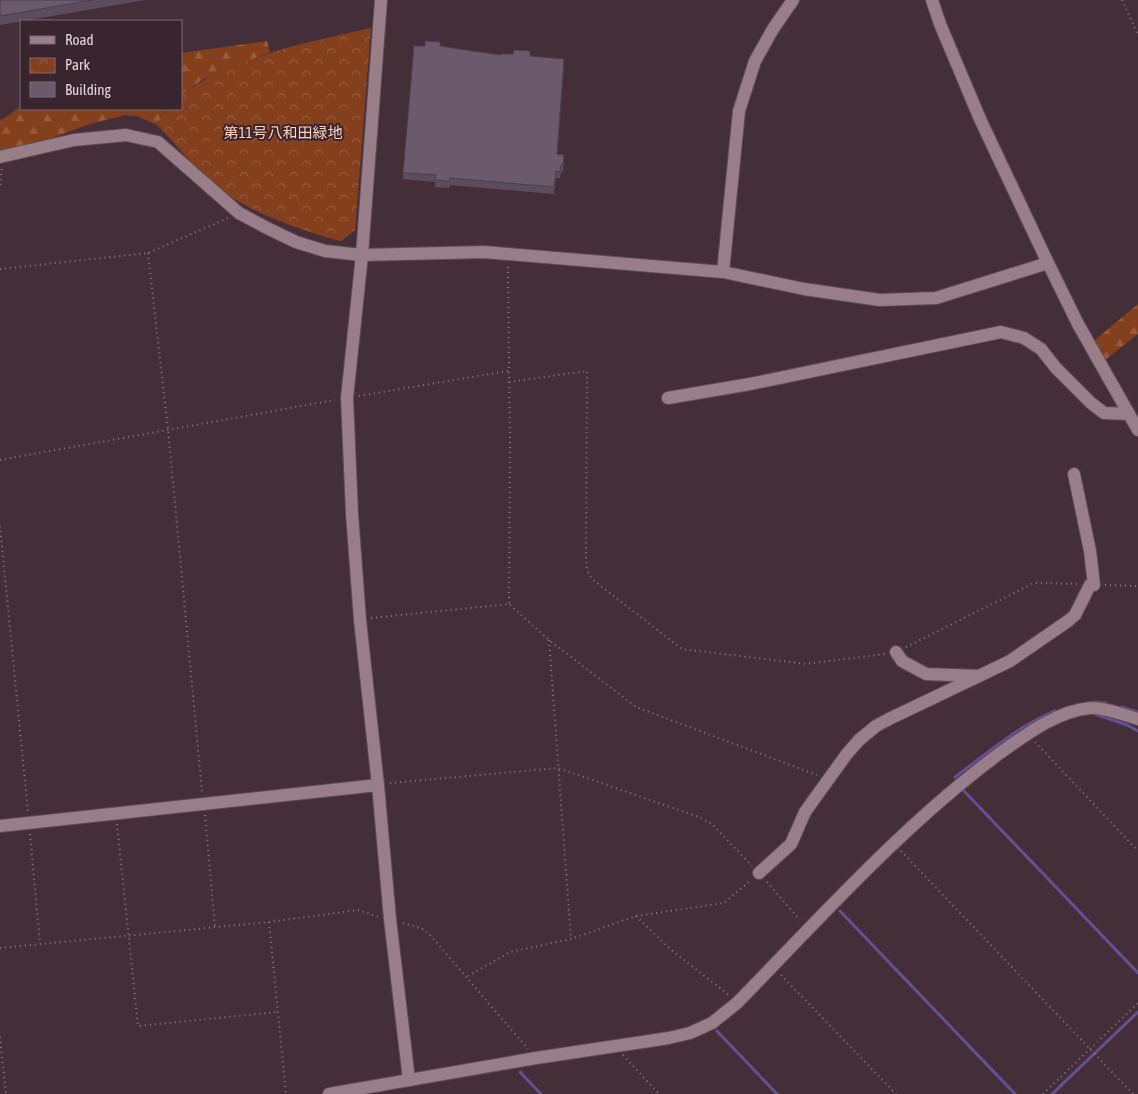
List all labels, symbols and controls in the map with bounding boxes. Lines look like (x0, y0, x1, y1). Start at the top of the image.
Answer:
legend (20, 20, 182, 110)
text: Road (65, 31, 94, 48)
text: Park (65, 56, 90, 73)
text: Building (65, 81, 111, 98)
park label: 第11号八和田緑地 (223, 124, 343, 141)

